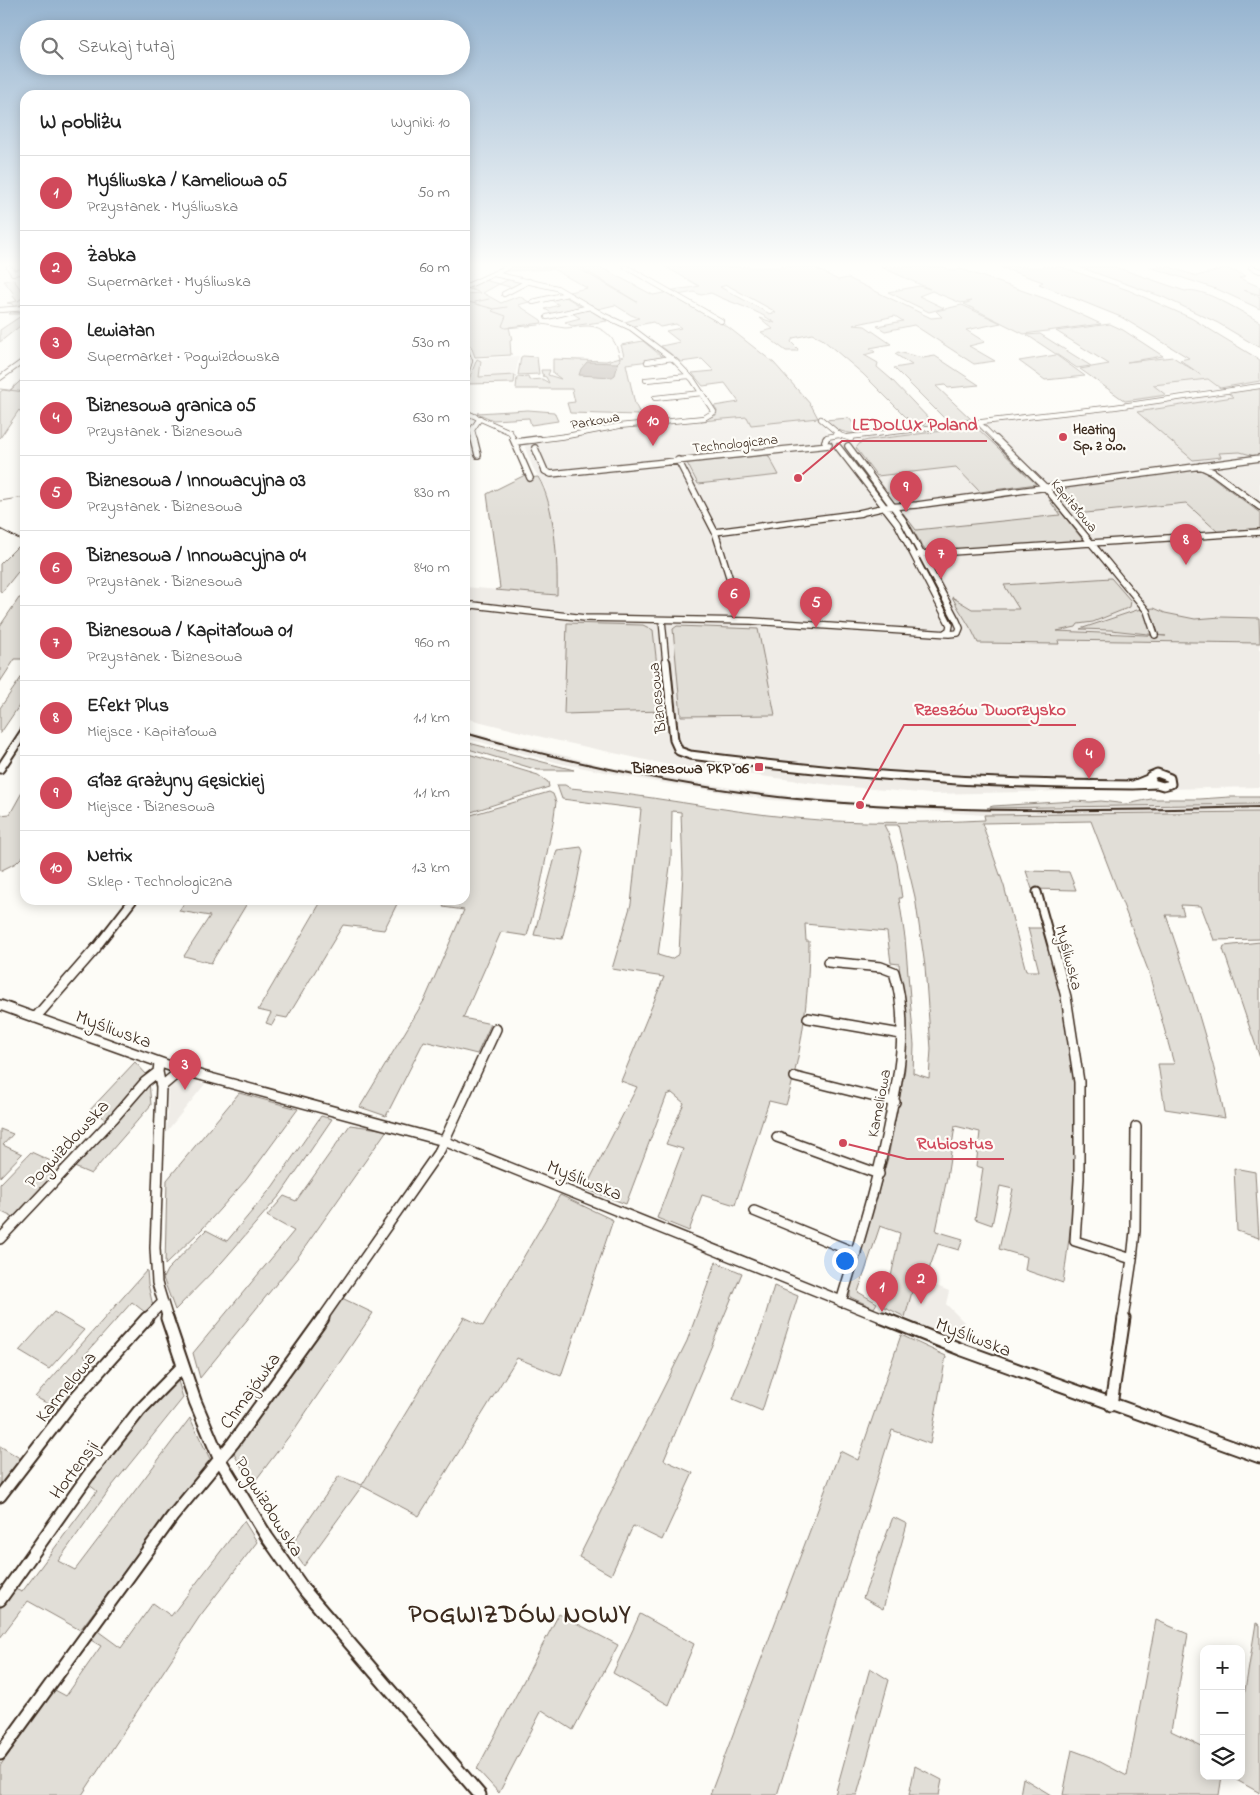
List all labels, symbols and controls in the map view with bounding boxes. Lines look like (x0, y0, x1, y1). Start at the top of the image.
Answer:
search box (20, 20, 470, 75)
icon: search (38, 34, 66, 62)
text: Szukaj tutaj (78, 34, 174, 61)
text: W pobliżu (40, 108, 122, 138)
text: Wyniki: 10 (391, 111, 450, 135)
text: Myśliwska / Kameliowa 05 (87, 168, 287, 195)
text: 1 (53, 181, 59, 205)
text: 50 m (418, 181, 450, 205)
text: Przystanek · Myśliwska (87, 195, 238, 219)
text: Żabka (87, 243, 136, 270)
text: 2 (52, 256, 60, 280)
text: 60 m (420, 256, 450, 280)
text: Supermarket · Myśliwska (87, 270, 251, 294)
text: Lewiatan (87, 318, 155, 345)
text: 3 (53, 331, 59, 355)
text: 530 m (411, 331, 450, 355)
text: Supermarket · Pogwizdowska (87, 345, 280, 369)
text: Biznesowa granica 05 (87, 393, 256, 420)
pin: 10 (637, 405, 669, 446)
text: 4 (53, 406, 59, 430)
text: 630 m (413, 406, 450, 430)
street label: Parkowa (569, 407, 621, 436)
callout: LEDOLUX Poland (842, 408, 987, 441)
text: LEDOLUX Poland (852, 413, 979, 439)
text: Przystanek · Biznesowa (87, 420, 243, 444)
place label: Heating Sp. z o.o. (1073, 420, 1126, 457)
street label: Technologiczna (691, 430, 779, 460)
marker: Heating Sp. z o.o. (1057, 431, 1069, 443)
text: Biznesowa / Innowacyjna 03 (87, 468, 306, 495)
pin: 9 (890, 471, 922, 512)
street label: Kapitałowa (1045, 475, 1102, 537)
text: 5 (51, 481, 61, 505)
text: 830 m (414, 481, 450, 505)
text: Przystanek · Biznesowa (87, 495, 243, 519)
pin: 8 (1170, 524, 1202, 565)
pin: 7 (925, 538, 957, 579)
text: Biznesowa / Innowacyjna 04 (87, 543, 306, 570)
text: 6 (52, 556, 60, 580)
text: 840 m (414, 556, 450, 580)
text: Przystanek · Biznesowa (87, 570, 243, 594)
pin: 6 (718, 578, 750, 619)
pin: 5 (800, 587, 832, 628)
text: Biznesowa / Kapitałowa 01 (87, 618, 293, 645)
text: 7 (53, 631, 59, 655)
text: 960 m (415, 631, 450, 655)
text: Przystanek · Biznesowa (87, 645, 243, 669)
street label: Biznesowa (642, 661, 674, 735)
callout: Rzeszów Dworzysko (904, 692, 1076, 725)
text: Efekt Plus (87, 693, 169, 720)
text: Rzeszów Dworzysko (914, 698, 1066, 725)
text: 8 (53, 706, 59, 730)
text: 1.1 km (413, 706, 450, 730)
text: Miejsce · Kapitałowa (87, 720, 217, 744)
pin: 4 (1073, 738, 1105, 779)
place label: Biznesowa PKP 06 (631, 757, 750, 781)
marker: Biznesowa PKP 06 (753, 761, 765, 773)
text: Głaz Grażyny Gęsickiej (87, 768, 263, 795)
text: 9 (54, 781, 58, 805)
text: 1.1 km (413, 781, 450, 805)
text: Miejsce · Biznesowa (87, 795, 215, 819)
text: Netrix (87, 843, 133, 870)
text: 10 (50, 856, 62, 880)
text: 1.3 km (412, 856, 450, 880)
text: Sklep · Technologiczna (87, 870, 232, 894)
street label: Myśliwska (1048, 922, 1088, 993)
street label: Myśliwska (71, 1004, 155, 1058)
pin: 3 (169, 1049, 201, 1090)
street label: Kameliowa (862, 1067, 898, 1140)
street label: Pogwizdowska (19, 1094, 118, 1197)
callout: Rubiostus (907, 1126, 1004, 1159)
text: Rubiostus (917, 1132, 993, 1158)
street label: Myśliwska (542, 1154, 626, 1210)
your location (832, 1248, 858, 1274)
pin: 2 (905, 1263, 937, 1304)
pin: 1 (866, 1271, 898, 1312)
street label: Myśliwska (931, 1312, 1015, 1366)
street label: Karmelowa (30, 1346, 104, 1429)
street label: Chmajówka (214, 1348, 288, 1435)
street label: Hortensji (44, 1435, 106, 1506)
street label: Pogwizdowska (225, 1452, 309, 1564)
district label: POGWIZDÓW NOWY (408, 1598, 632, 1634)
map controls (1200, 1645, 1245, 1780)
button: + (1200, 1645, 1245, 1690)
button: − (1200, 1690, 1245, 1735)
button: layers (1200, 1735, 1245, 1780)

